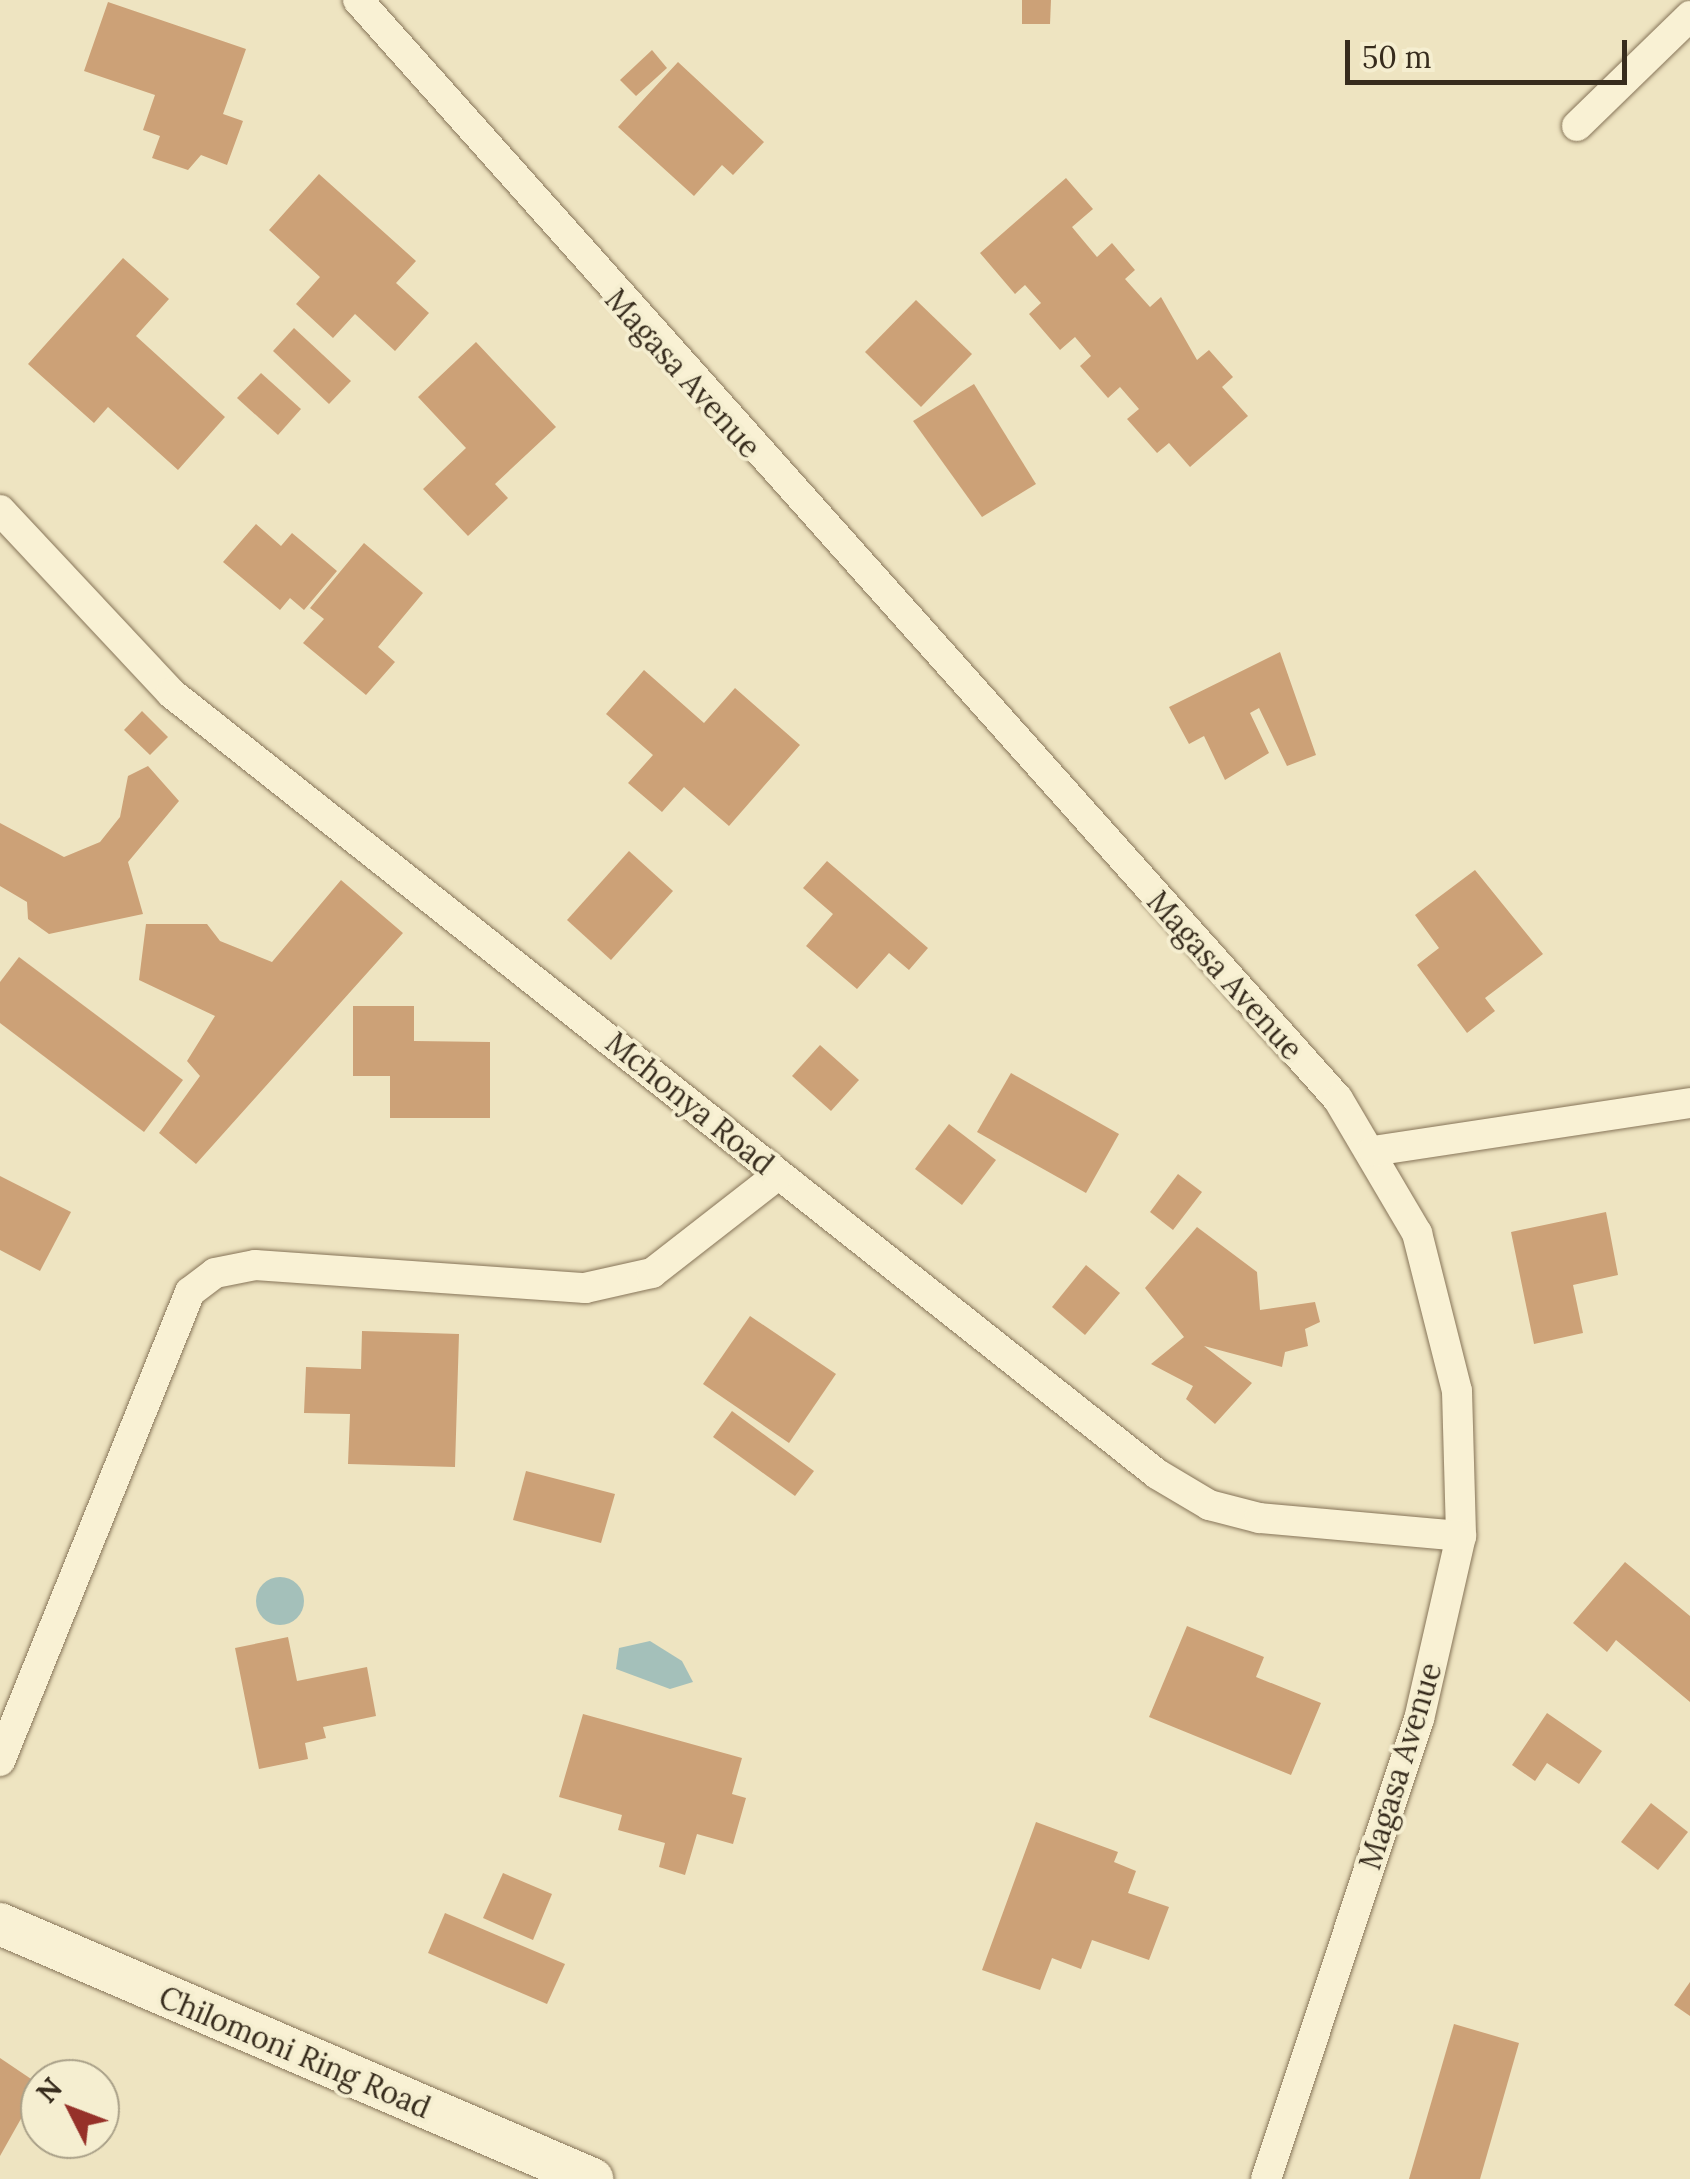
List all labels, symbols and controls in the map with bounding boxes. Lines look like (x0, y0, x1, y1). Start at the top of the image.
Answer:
scale bar (1350, 20, 1632, 82)
text: 50 m (1362, 38, 1432, 76)
street label: Magasa Avenue (598, 281, 768, 465)
street label: Magasa Avenue (1140, 883, 1310, 1067)
street label: Mchonya Road (599, 1024, 781, 1182)
street label: Magasa Avenue (1351, 1658, 1449, 1874)
street label: Chilomoni Ring Road (154, 1978, 436, 2126)
north arrow (20, 2059, 120, 2159)
text: N (29, 2070, 70, 2110)

